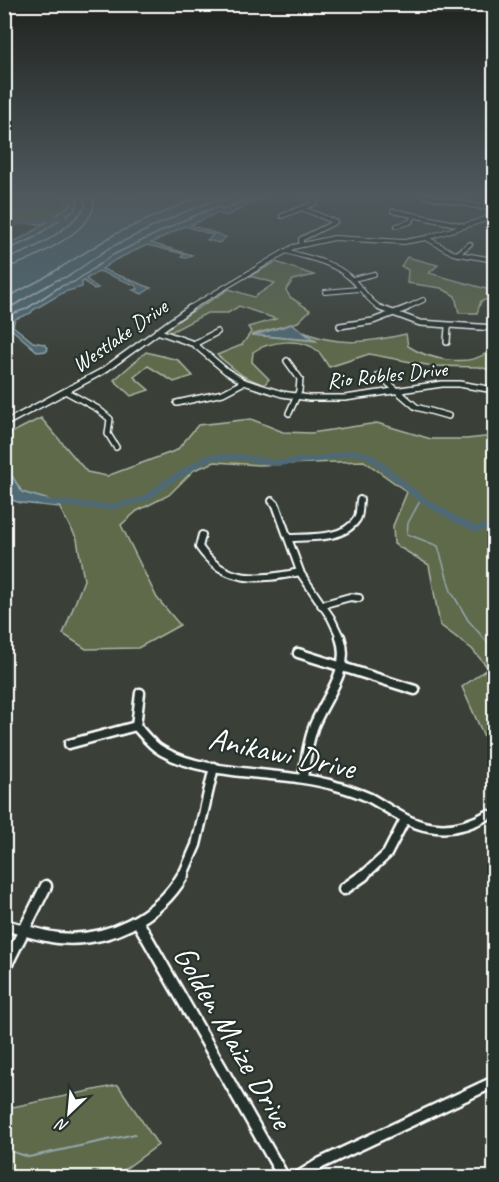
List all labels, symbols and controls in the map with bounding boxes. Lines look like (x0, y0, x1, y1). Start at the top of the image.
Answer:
street label: Westlake Drive (67, 292, 175, 379)
street label: Rio Robles Drive (326, 355, 450, 395)
street label: Anikawi Drive (205, 718, 361, 789)
street label: Golden Maize Drive (164, 938, 303, 1138)
north arrow (39, 1083, 99, 1143)
text: N (51, 1113, 72, 1137)

